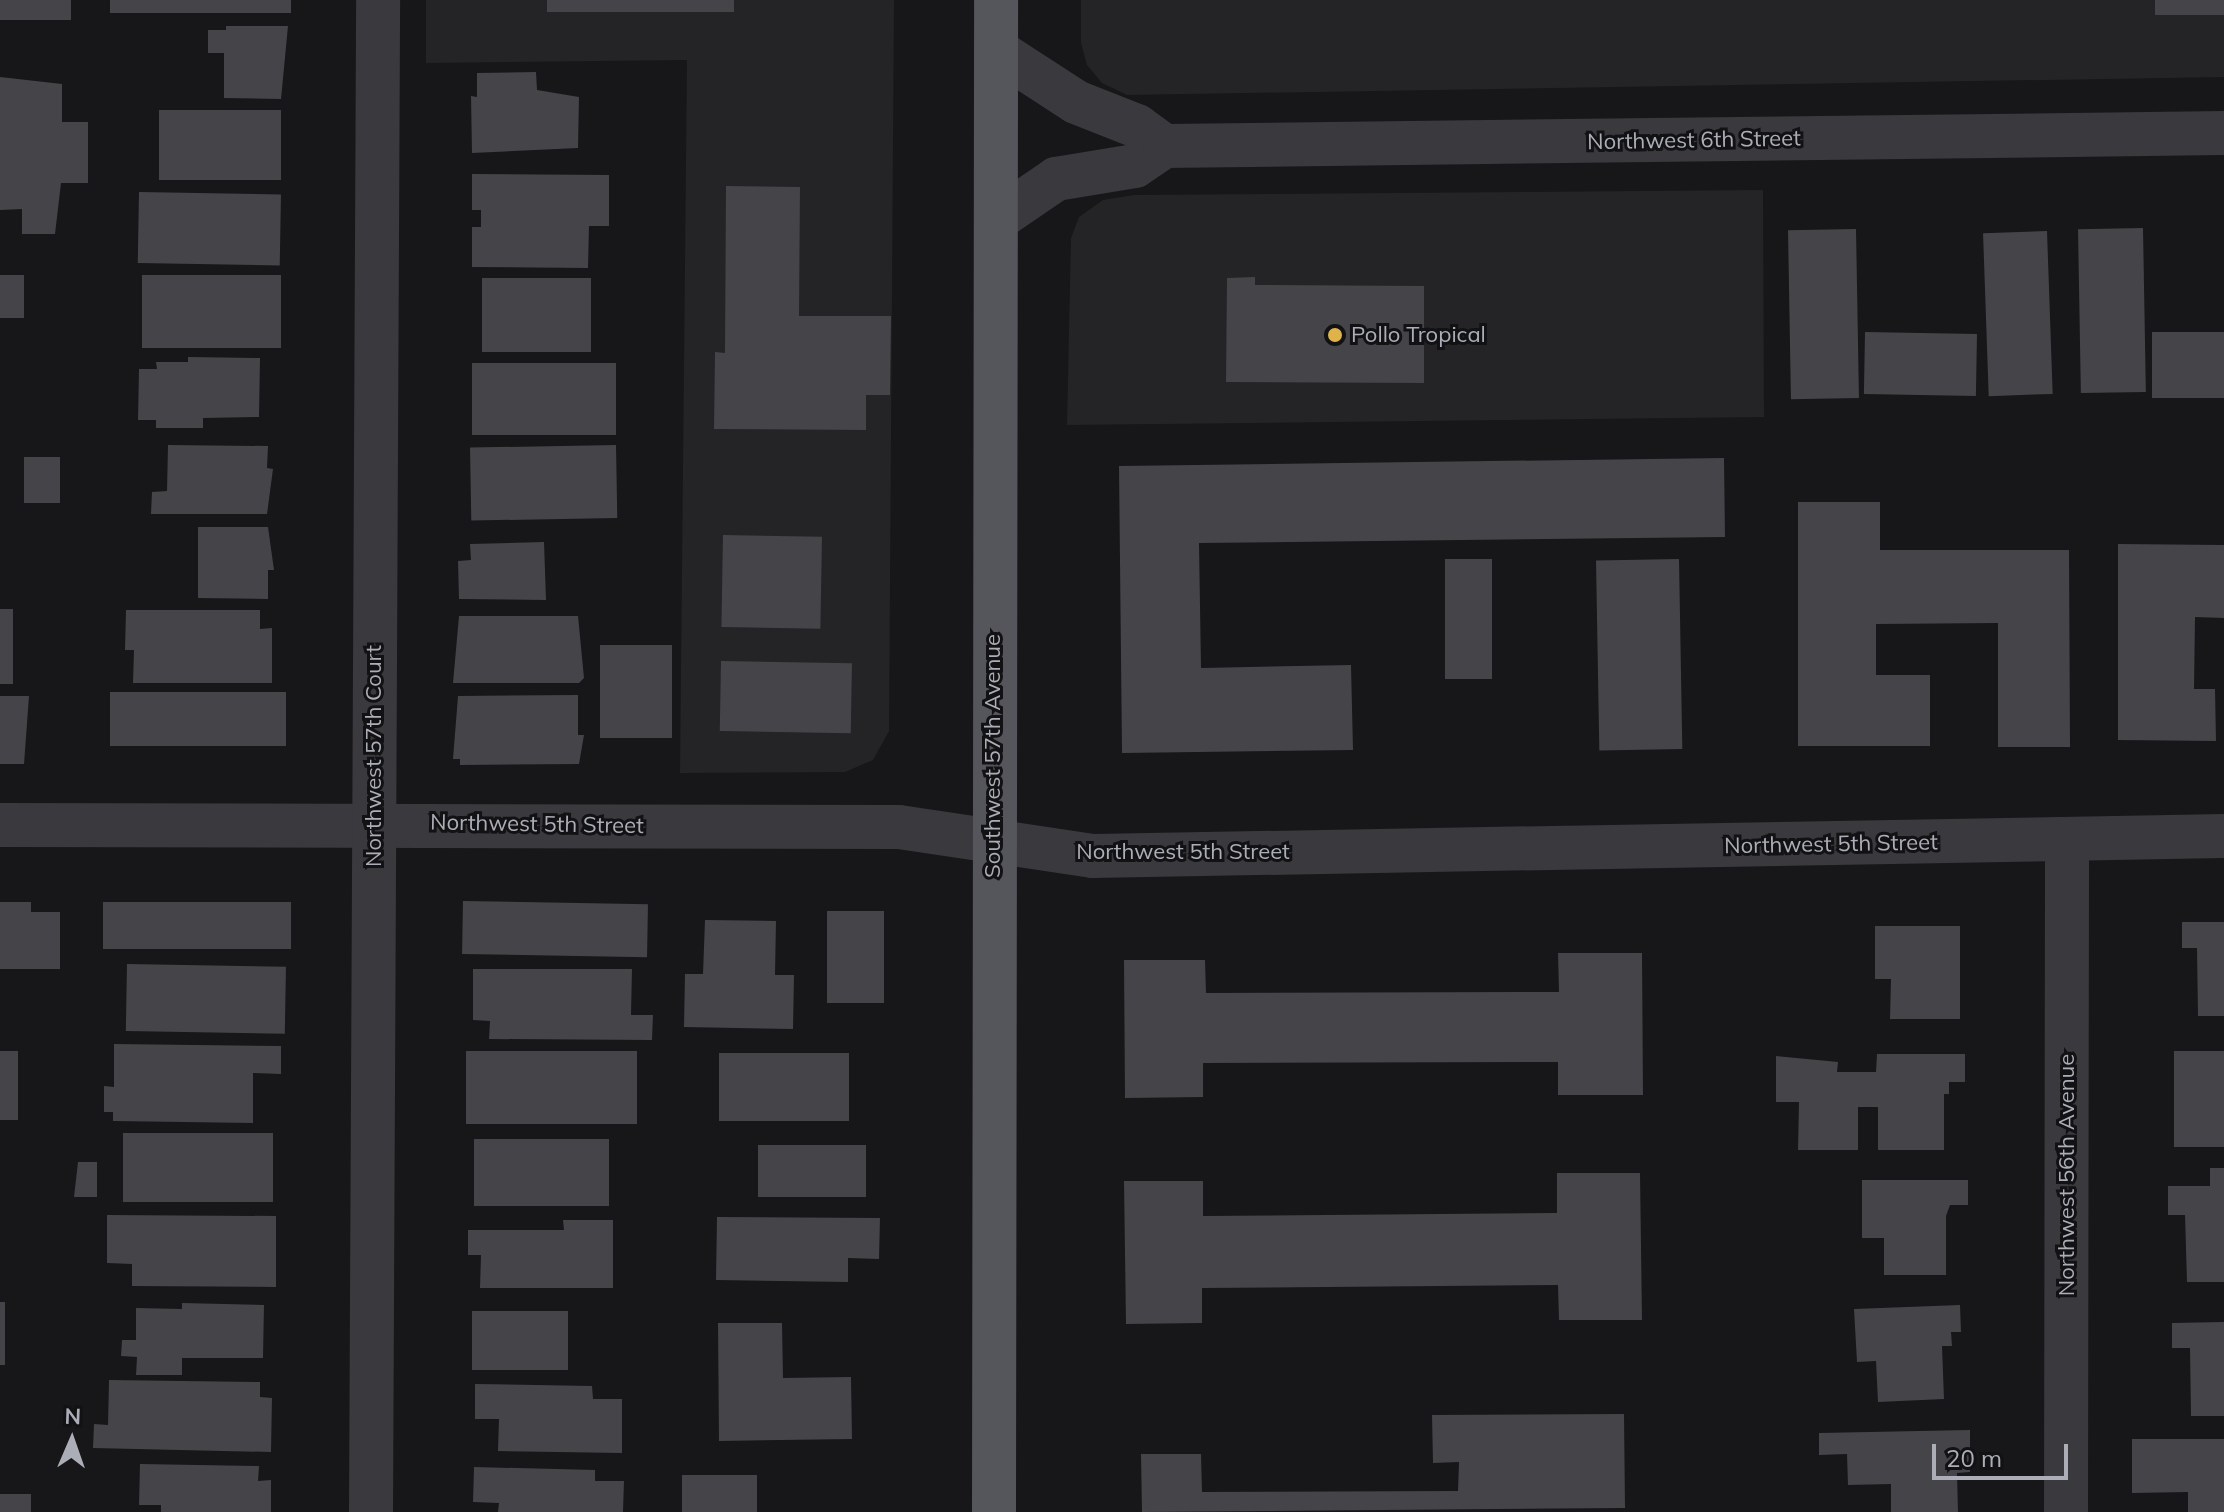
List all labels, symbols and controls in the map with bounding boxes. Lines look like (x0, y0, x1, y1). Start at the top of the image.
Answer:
street label: Northwest 6th Street (1587, 125, 1801, 155)
place label: Pollo Tropical (1351, 322, 1486, 348)
marker: Pollo Tropical (1326, 326, 1344, 344)
street label: Southwest 57th Avenue (980, 634, 1006, 878)
street label: Northwest 57th Court (361, 645, 387, 867)
street label: Northwest 5th Street (430, 809, 644, 839)
street label: Northwest 5th Street (1724, 829, 1938, 859)
street label: Northwest 5th Street (1076, 839, 1290, 865)
street label: Northwest 56th Avenue (2054, 1054, 2080, 1296)
north arrow (32, 1400, 112, 1480)
text: N (64, 1402, 82, 1430)
scale bar (1936, 1428, 2072, 1478)
text: 20 m (1946, 1443, 2002, 1473)

